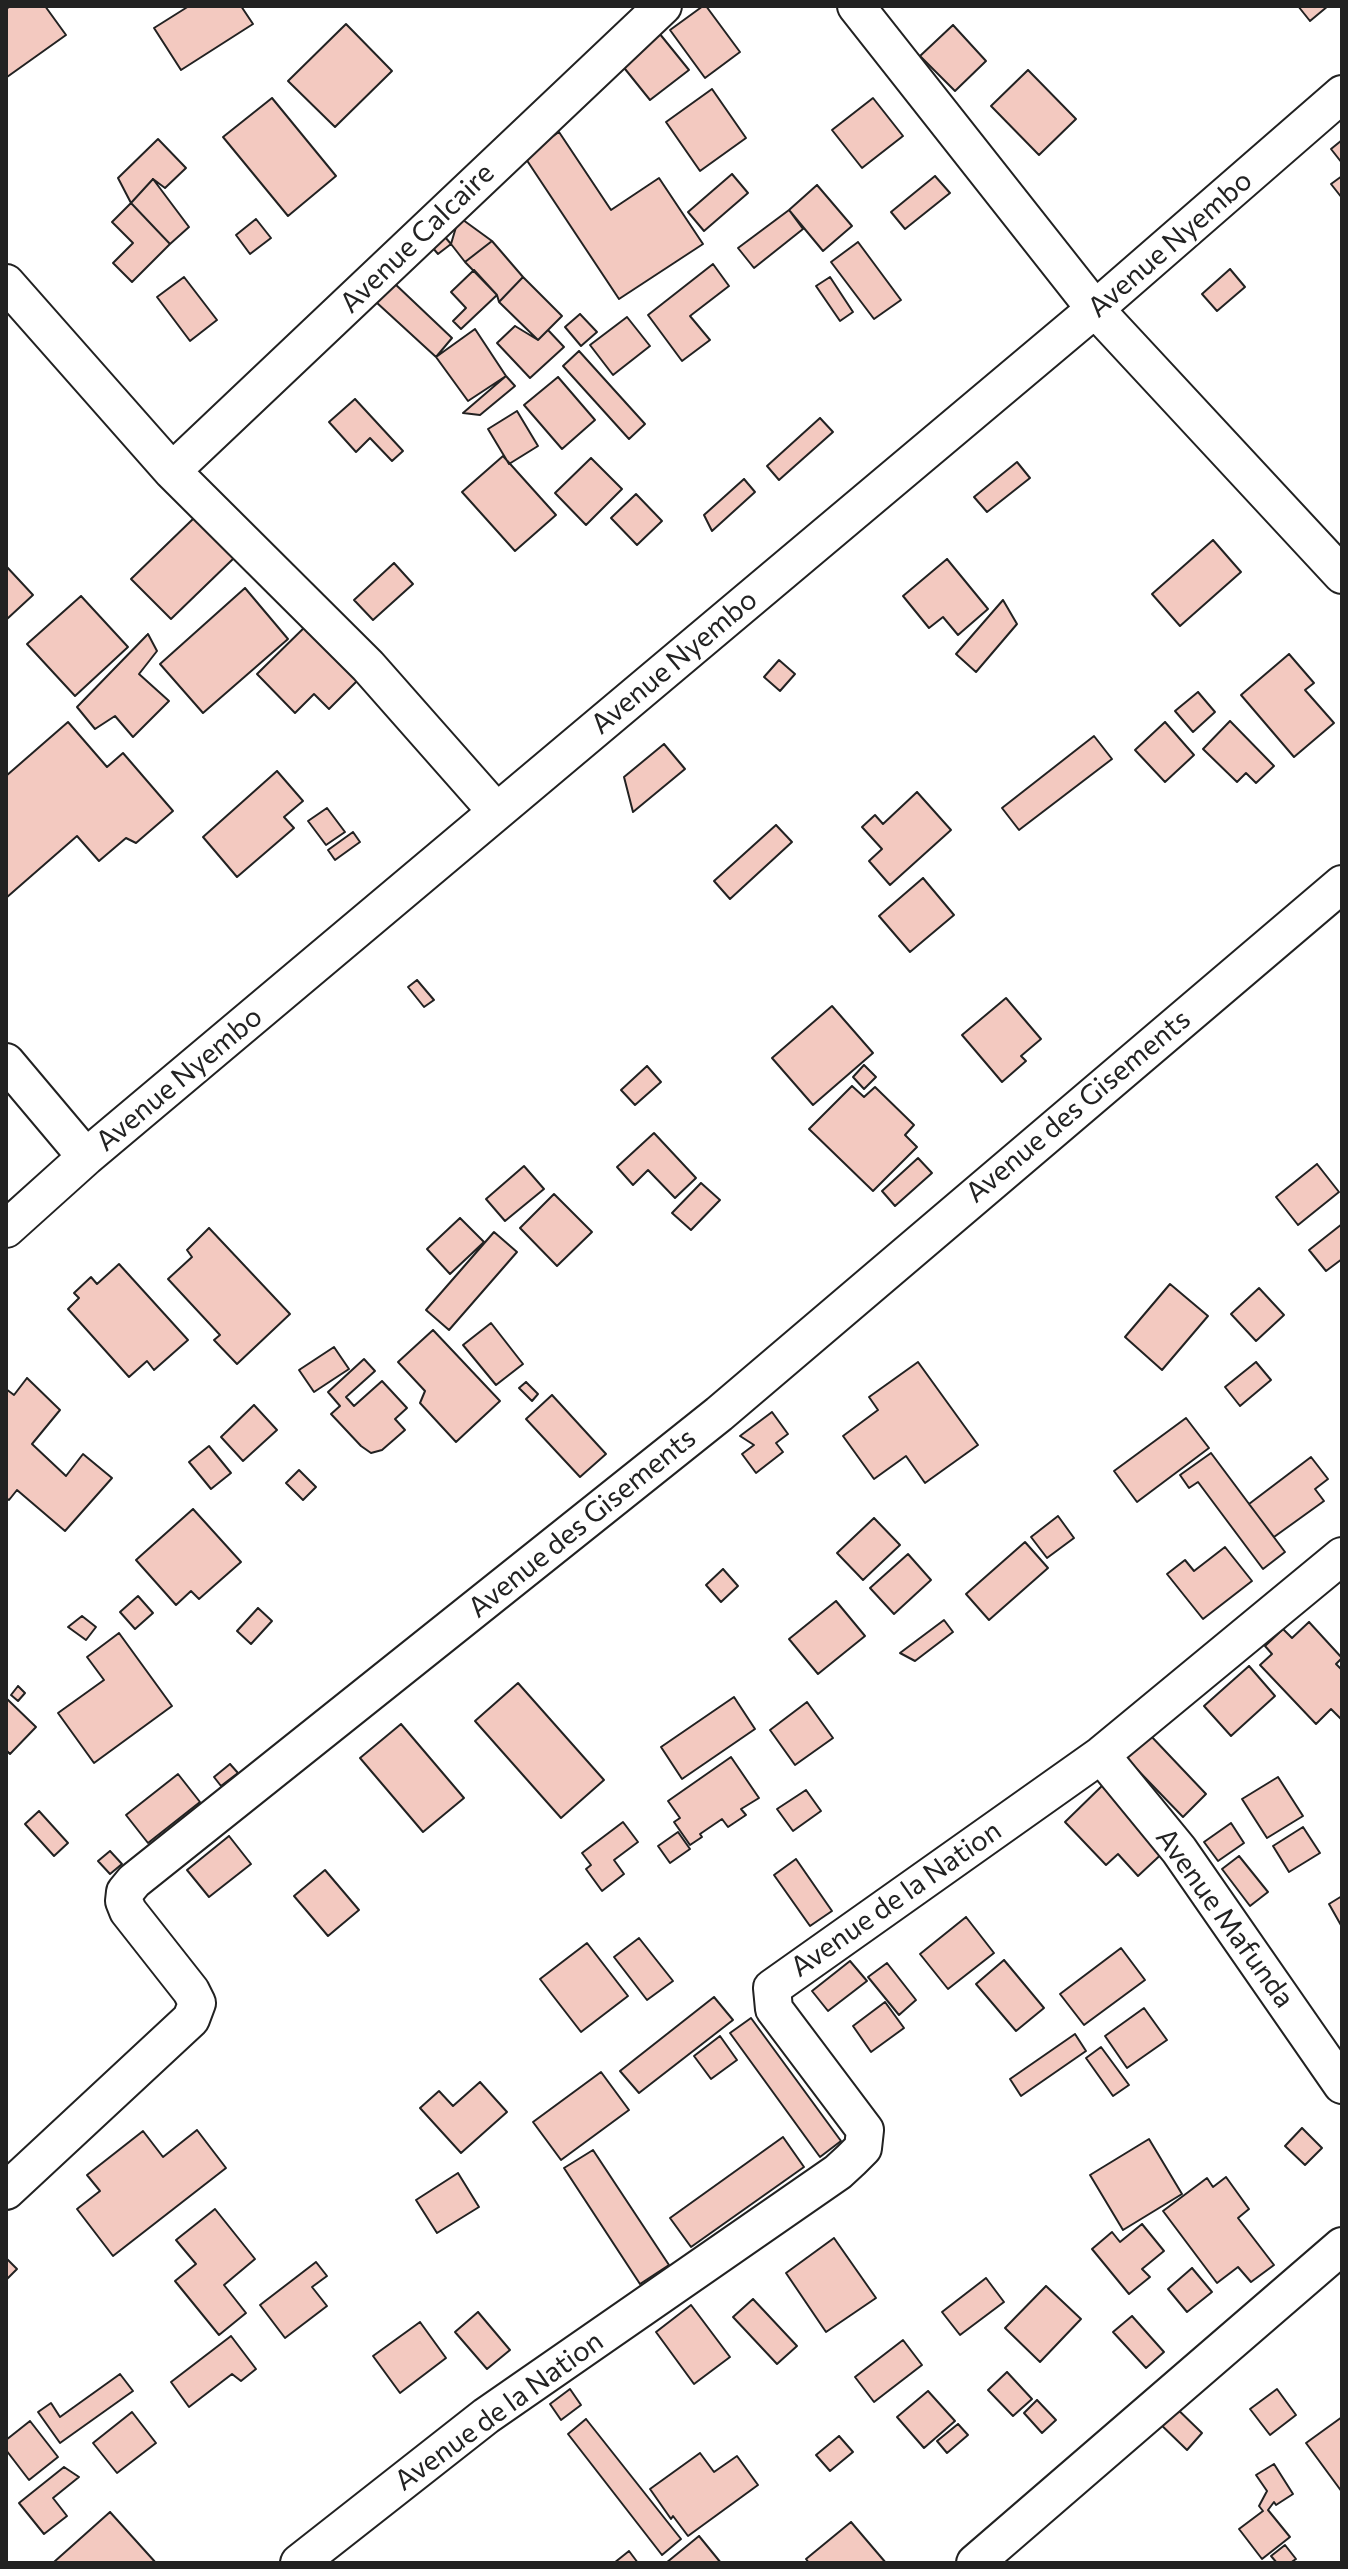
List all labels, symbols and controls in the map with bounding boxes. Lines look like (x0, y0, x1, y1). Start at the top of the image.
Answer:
street label: Avenue Calcaire (333, 156, 501, 320)
street label: Avenue Nyembo (1081, 164, 1259, 324)
street label: Avenue Nyembo (584, 583, 764, 741)
street label: Avenue Nyembo (89, 1000, 269, 1158)
street label: Avenue des Gisements (959, 1002, 1197, 1210)
street label: Avenue des Gisements (462, 1421, 702, 1625)
street label: Avenue de la Nation (784, 1814, 1008, 1984)
street label: Avenue Mafunda (1149, 1822, 1301, 2014)
street label: Avenue de la Nation (388, 2324, 610, 2498)

